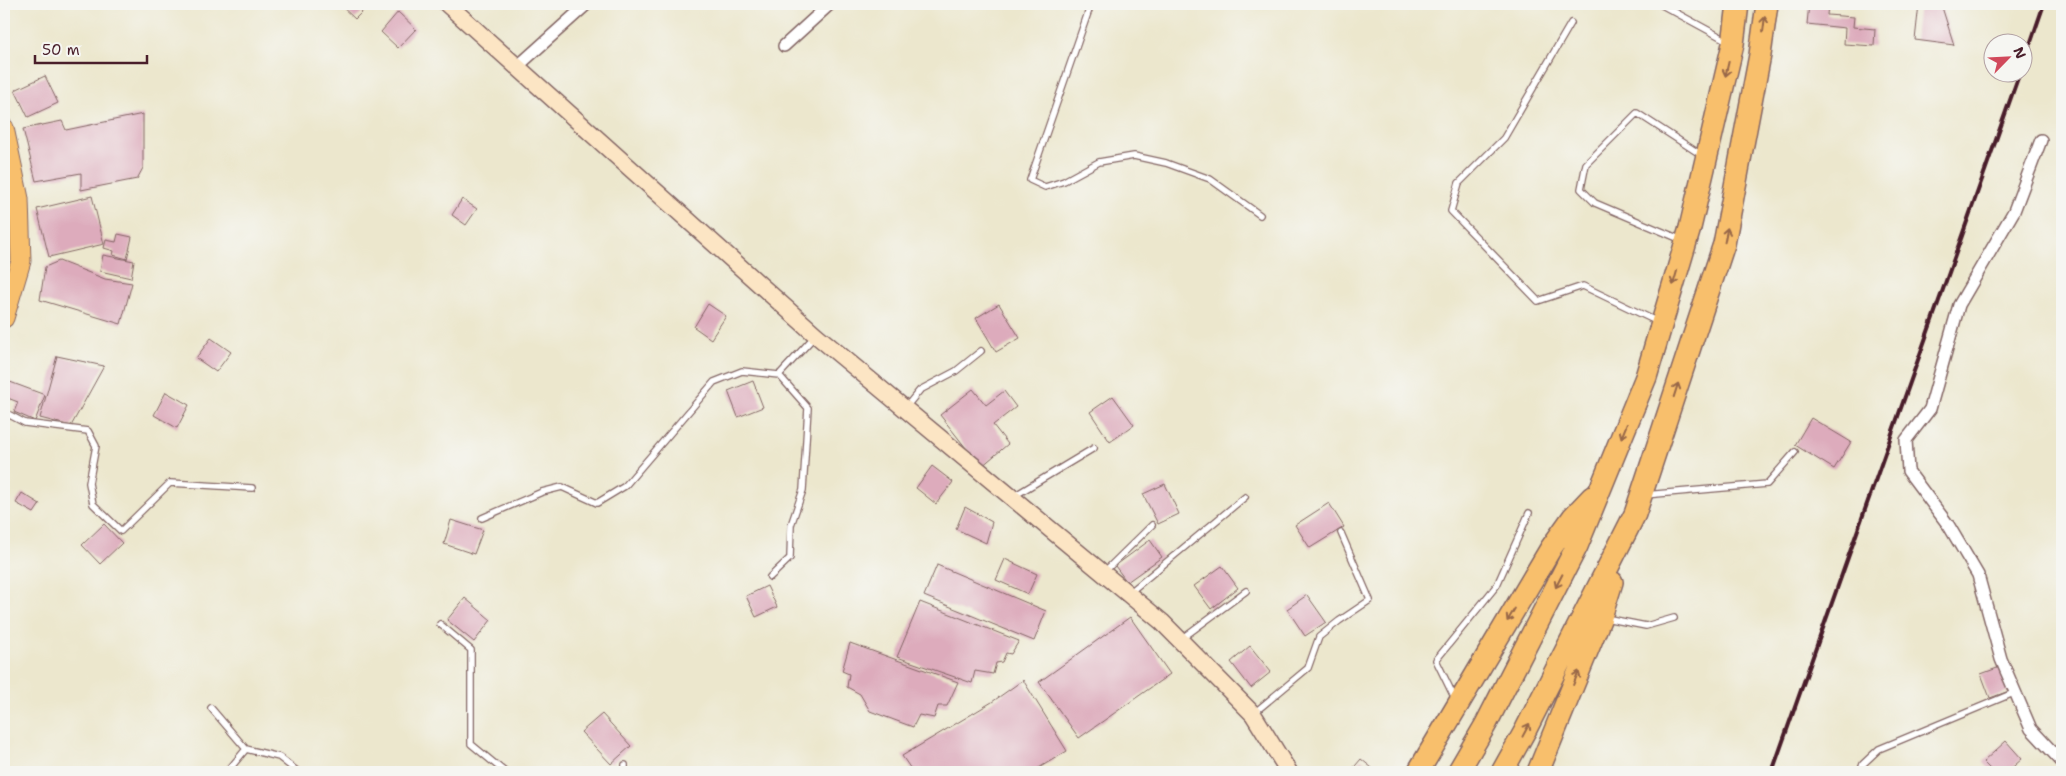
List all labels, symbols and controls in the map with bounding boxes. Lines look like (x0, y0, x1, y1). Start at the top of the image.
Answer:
one-way arrow (1759, 16, 1769, 32)
scale bar (35, 32, 148, 64)
north arrow (1984, 32, 2034, 82)
text: 50 m (42, 40, 80, 60)
text: N (2009, 44, 2030, 61)
one-way arrow (1722, 61, 1731, 77)
one-way arrow (1722, 228, 1731, 244)
one-way arrow (1670, 269, 1680, 285)
one-way arrow (1672, 382, 1681, 398)
one-way arrow (1618, 424, 1627, 439)
one-way arrow (1554, 573, 1564, 588)
one-way arrow (1505, 607, 1515, 621)
one-way arrow (1572, 671, 1581, 686)
one-way arrow (1521, 723, 1531, 737)

